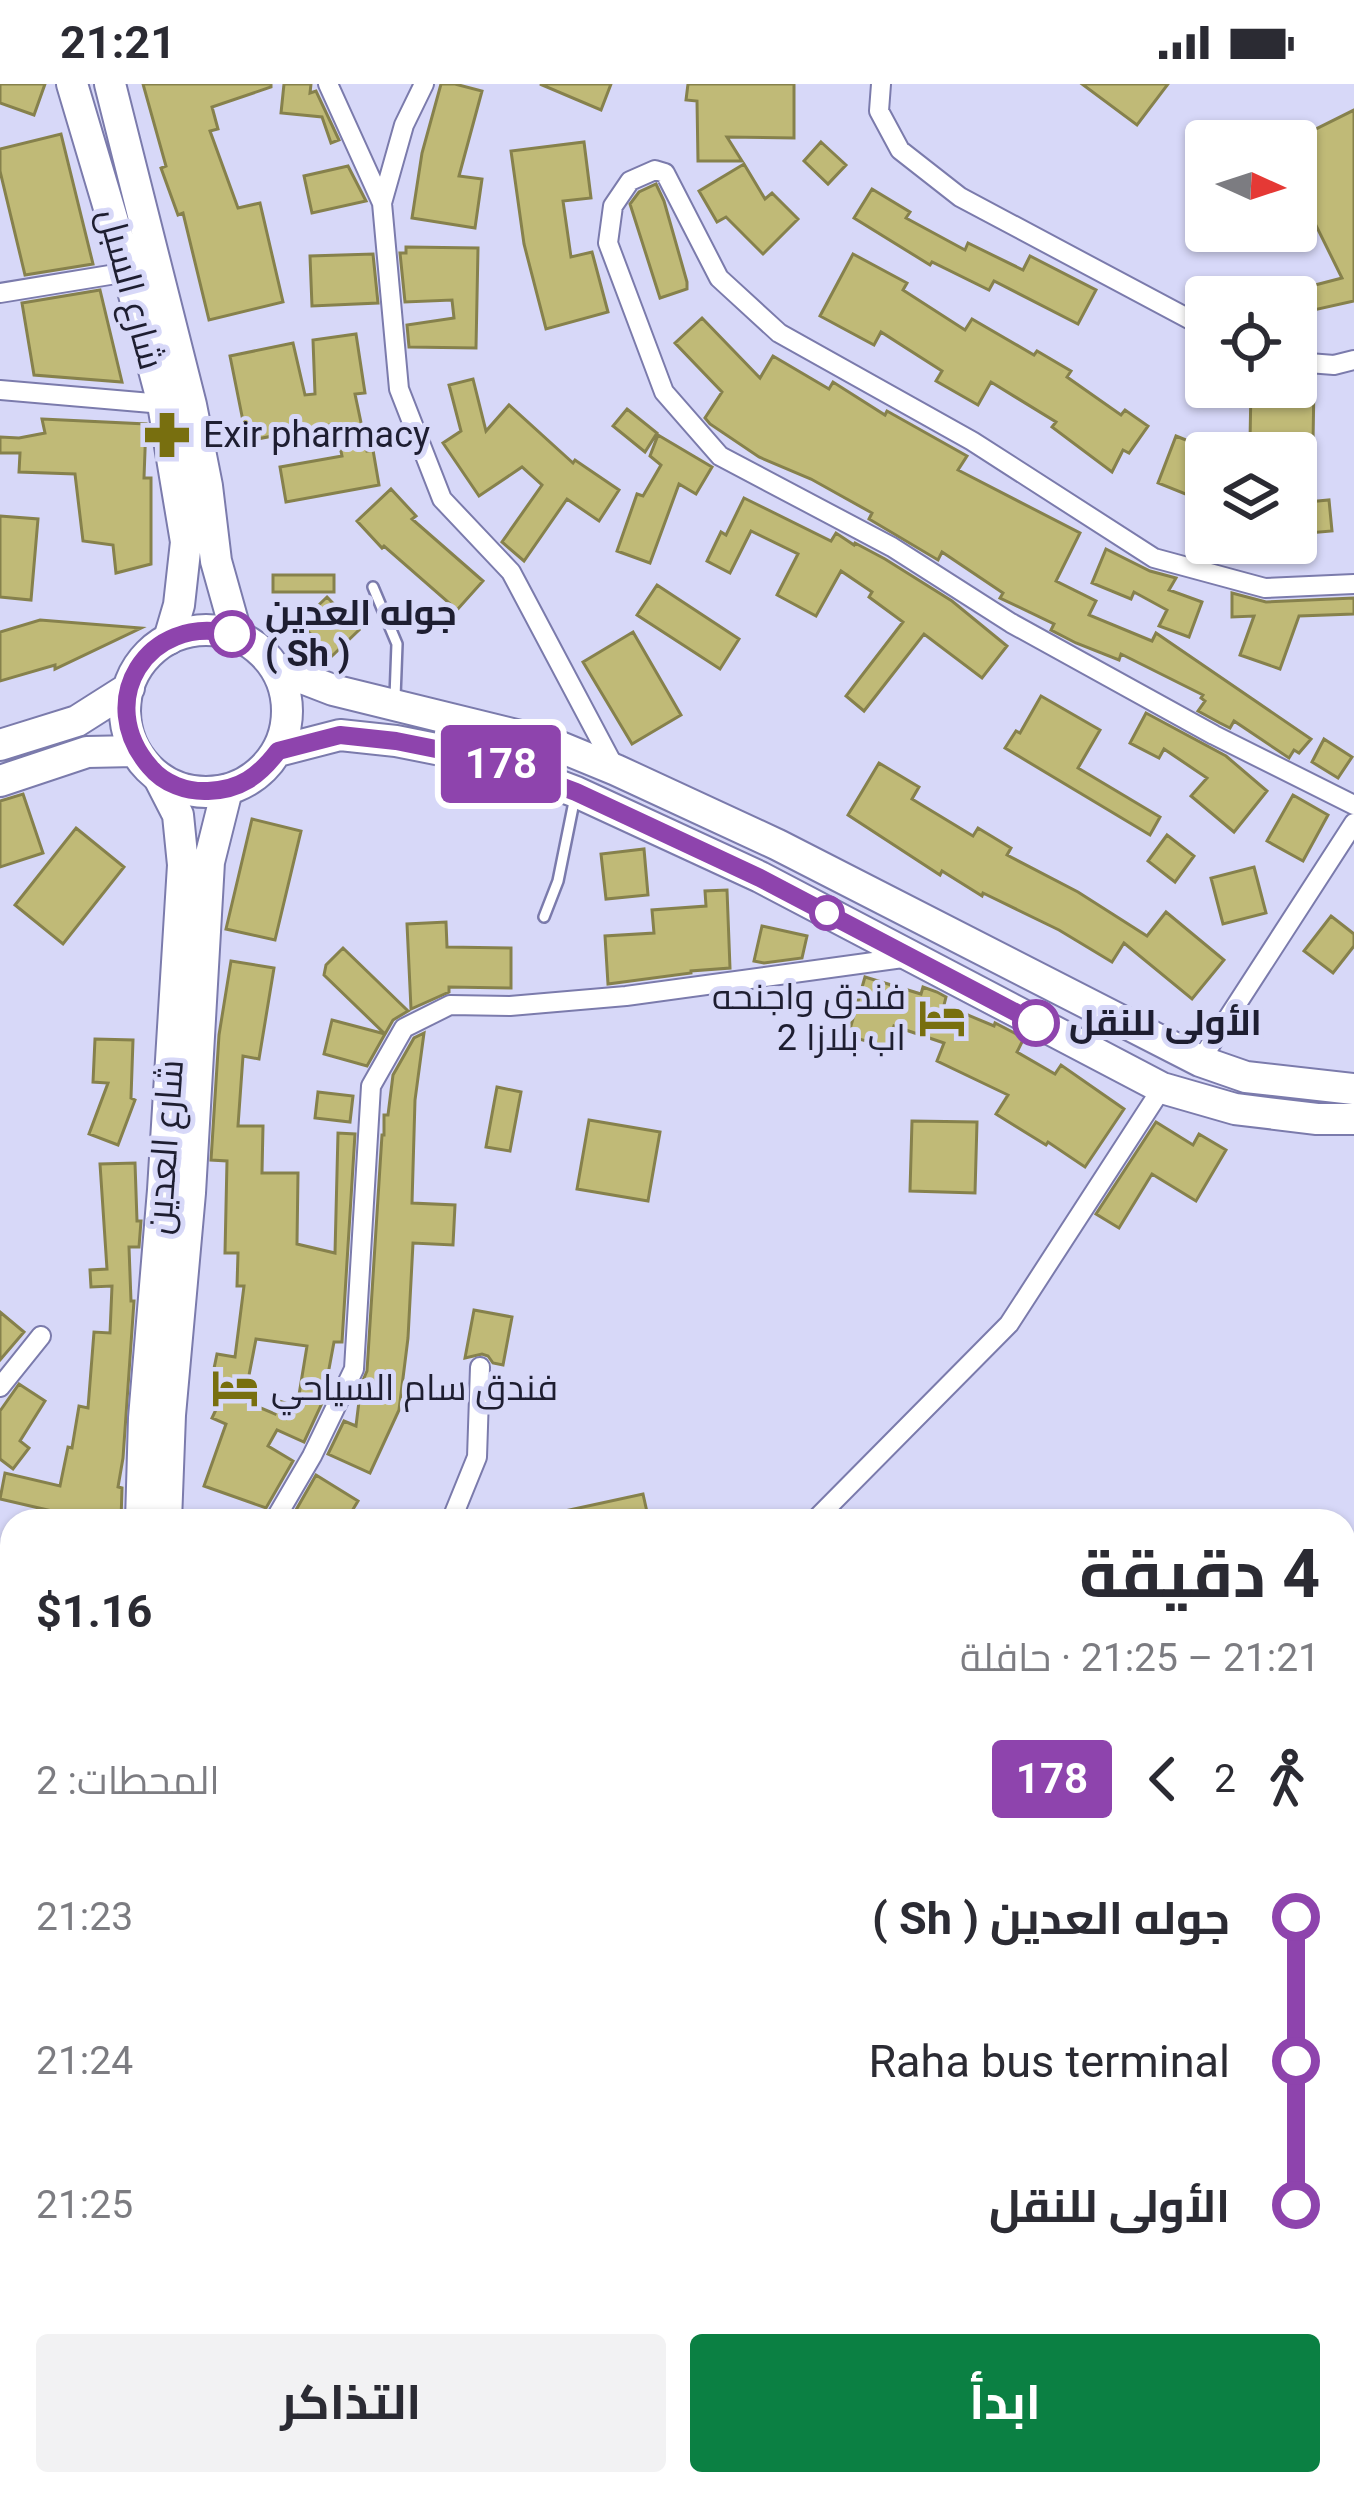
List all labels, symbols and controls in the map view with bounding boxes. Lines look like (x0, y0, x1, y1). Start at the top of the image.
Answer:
text: 21:21 (60, 16, 176, 69)
north arrow (1185, 120, 1317, 252)
map controls (1185, 120, 1317, 564)
street label: شارع السبل (86, 204, 173, 375)
button: locate (1185, 276, 1317, 408)
pharmacy icon: Exir pharmacy (142, 410, 192, 460)
place label: Exir pharmacy (203, 414, 430, 456)
button: layers (1185, 432, 1317, 564)
place label: جوله العدين ( Sh ) (265, 592, 457, 675)
marker: جوله العدين ( Sh ) (210, 612, 254, 656)
line badge: 178 (432, 725, 570, 803)
text: 178 (465, 739, 537, 788)
unlabelled marker (811, 897, 843, 929)
place label: فندق واجنحه اب بلازا 2 (712, 976, 906, 1059)
hotel icon: فندق واجنحه اب بلازا 2 (917, 993, 967, 1043)
marker: الأولى للنقل (1014, 1001, 1058, 1045)
place label: الأولى للنقل (1069, 1002, 1262, 1044)
street label: شارع العدين (138, 1058, 195, 1236)
hotel icon: فندق سام السياحي (210, 1363, 260, 1413)
place label: فندق سام السياحي (271, 1367, 558, 1416)
text: 4 دقيقة (1079, 1536, 1320, 1613)
text: $1.16 (36, 1585, 152, 1638)
text: 21:21 – 21:25 · حافلة (960, 1635, 1320, 1681)
icon: back (1130, 1746, 1196, 1812)
icon: walk (1254, 1746, 1320, 1812)
text: 178 (1016, 1754, 1088, 1803)
text: 2 (1214, 1756, 1236, 1802)
text: المحطات: 2 (36, 1758, 220, 1804)
text: جوله العدين ( Sh ) (872, 1892, 1230, 1945)
text: 21:23 (36, 1894, 133, 1940)
text: Raha bus terminal (868, 2035, 1230, 2088)
text: 21:24 (36, 2038, 133, 2084)
text: الأولى للنقل (989, 2180, 1230, 2233)
text: 21:25 (36, 2182, 133, 2228)
button: التذاكر (36, 2334, 666, 2472)
button: ابدأ (690, 2334, 1320, 2472)

